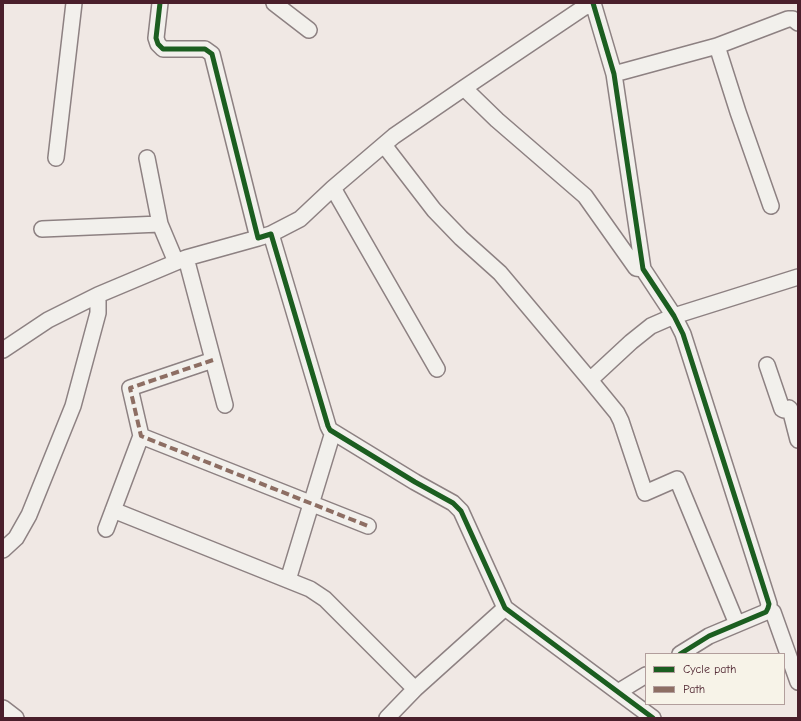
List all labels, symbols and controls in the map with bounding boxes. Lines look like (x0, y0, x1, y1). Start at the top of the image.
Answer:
legend (645, 653, 785, 705)
text: Cycle path (683, 662, 736, 676)
text: Path (683, 682, 705, 696)

